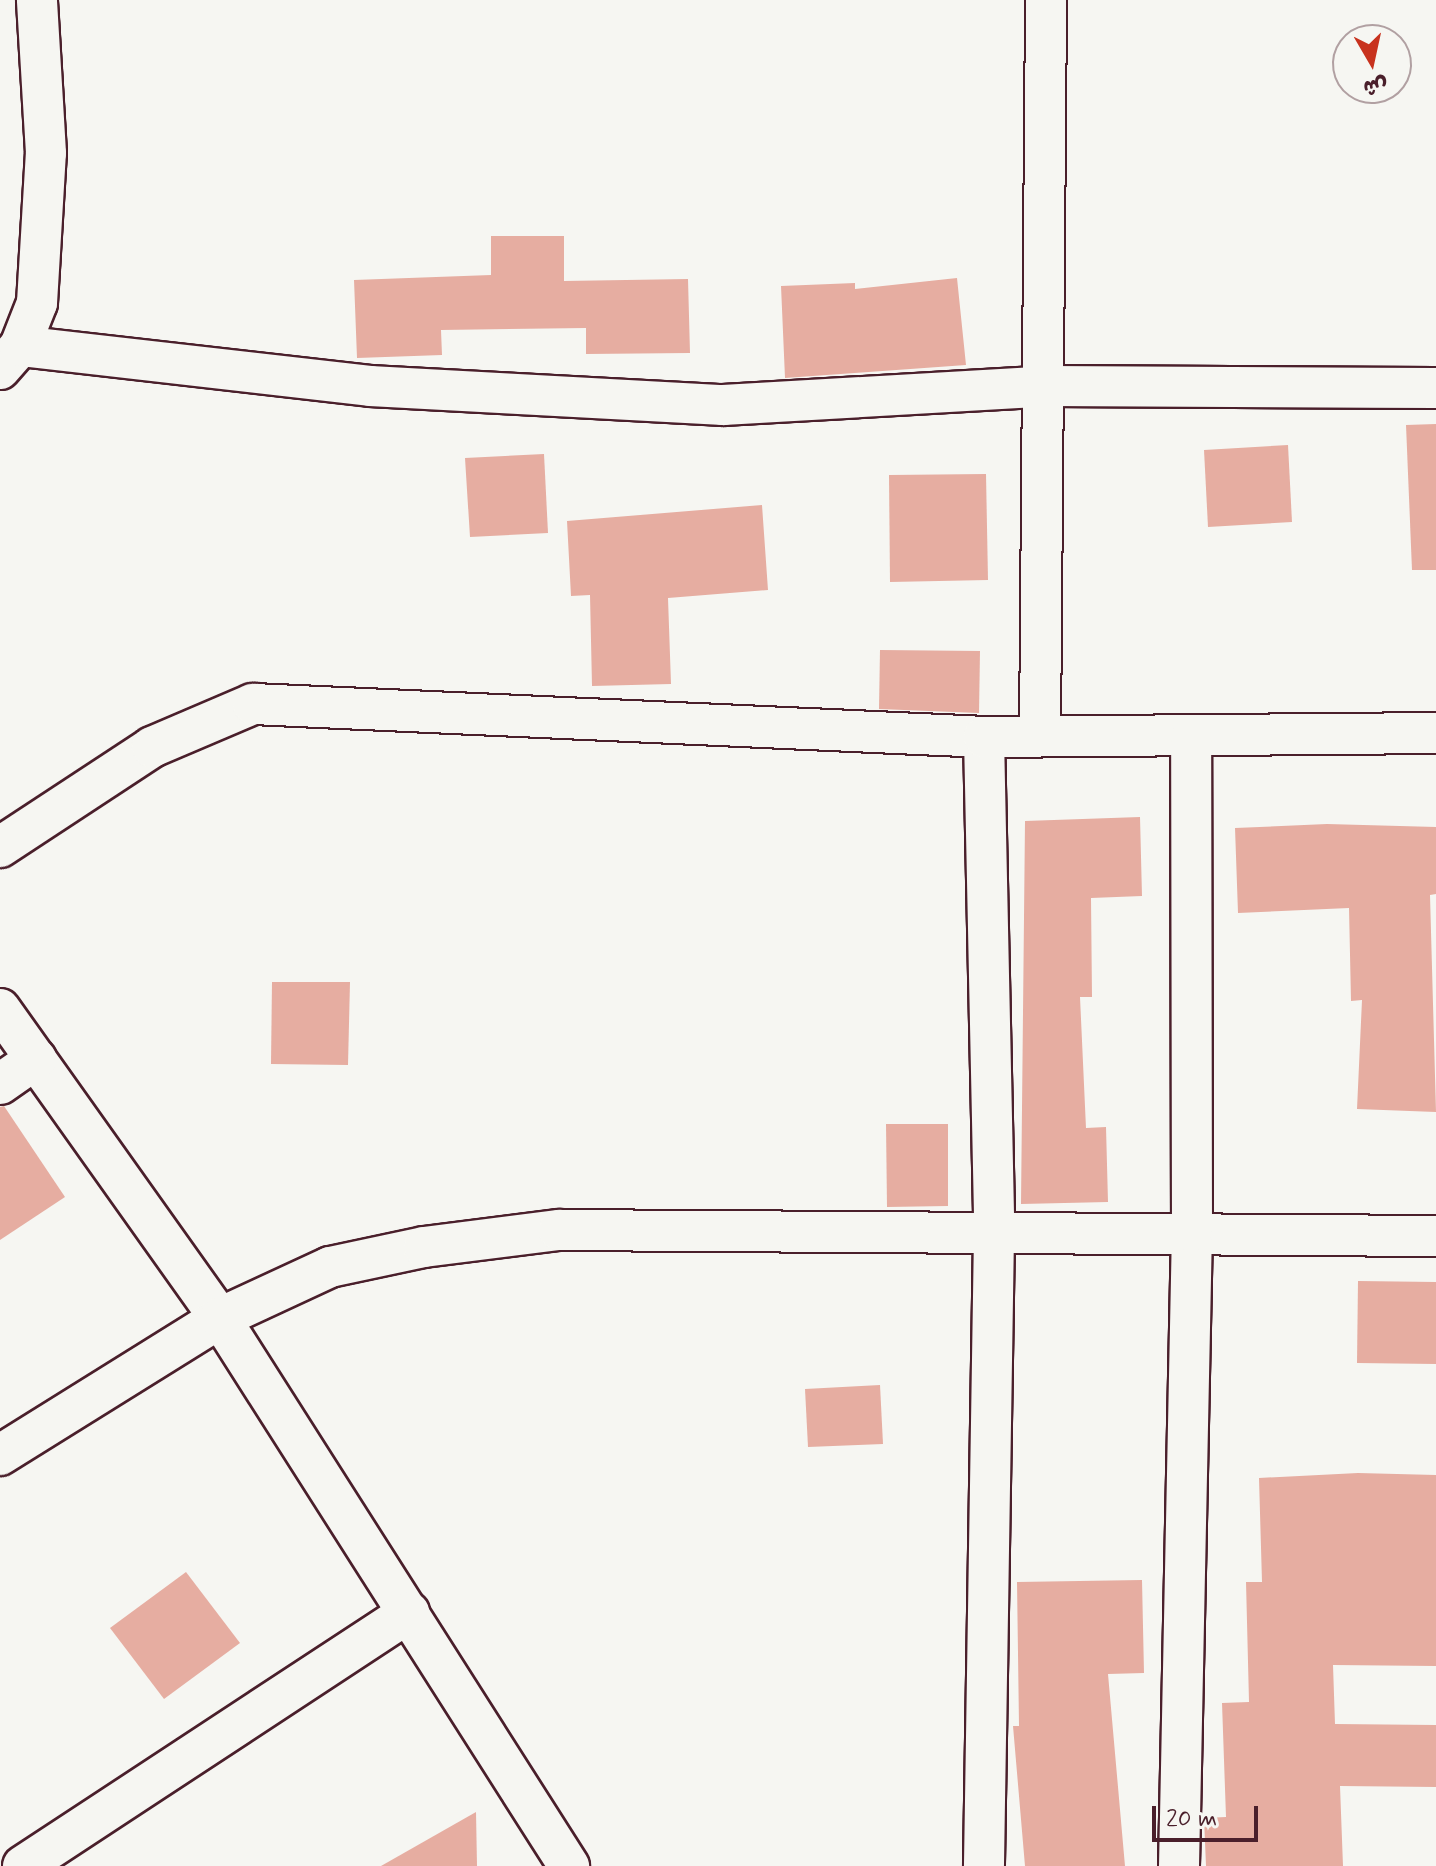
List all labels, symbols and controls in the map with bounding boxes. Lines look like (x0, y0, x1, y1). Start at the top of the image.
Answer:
north arrow (1332, 24, 1412, 104)
text: ش (1361, 70, 1390, 101)
scale bar (1156, 1790, 1262, 1840)
text: 20 m (1166, 1804, 1217, 1835)

